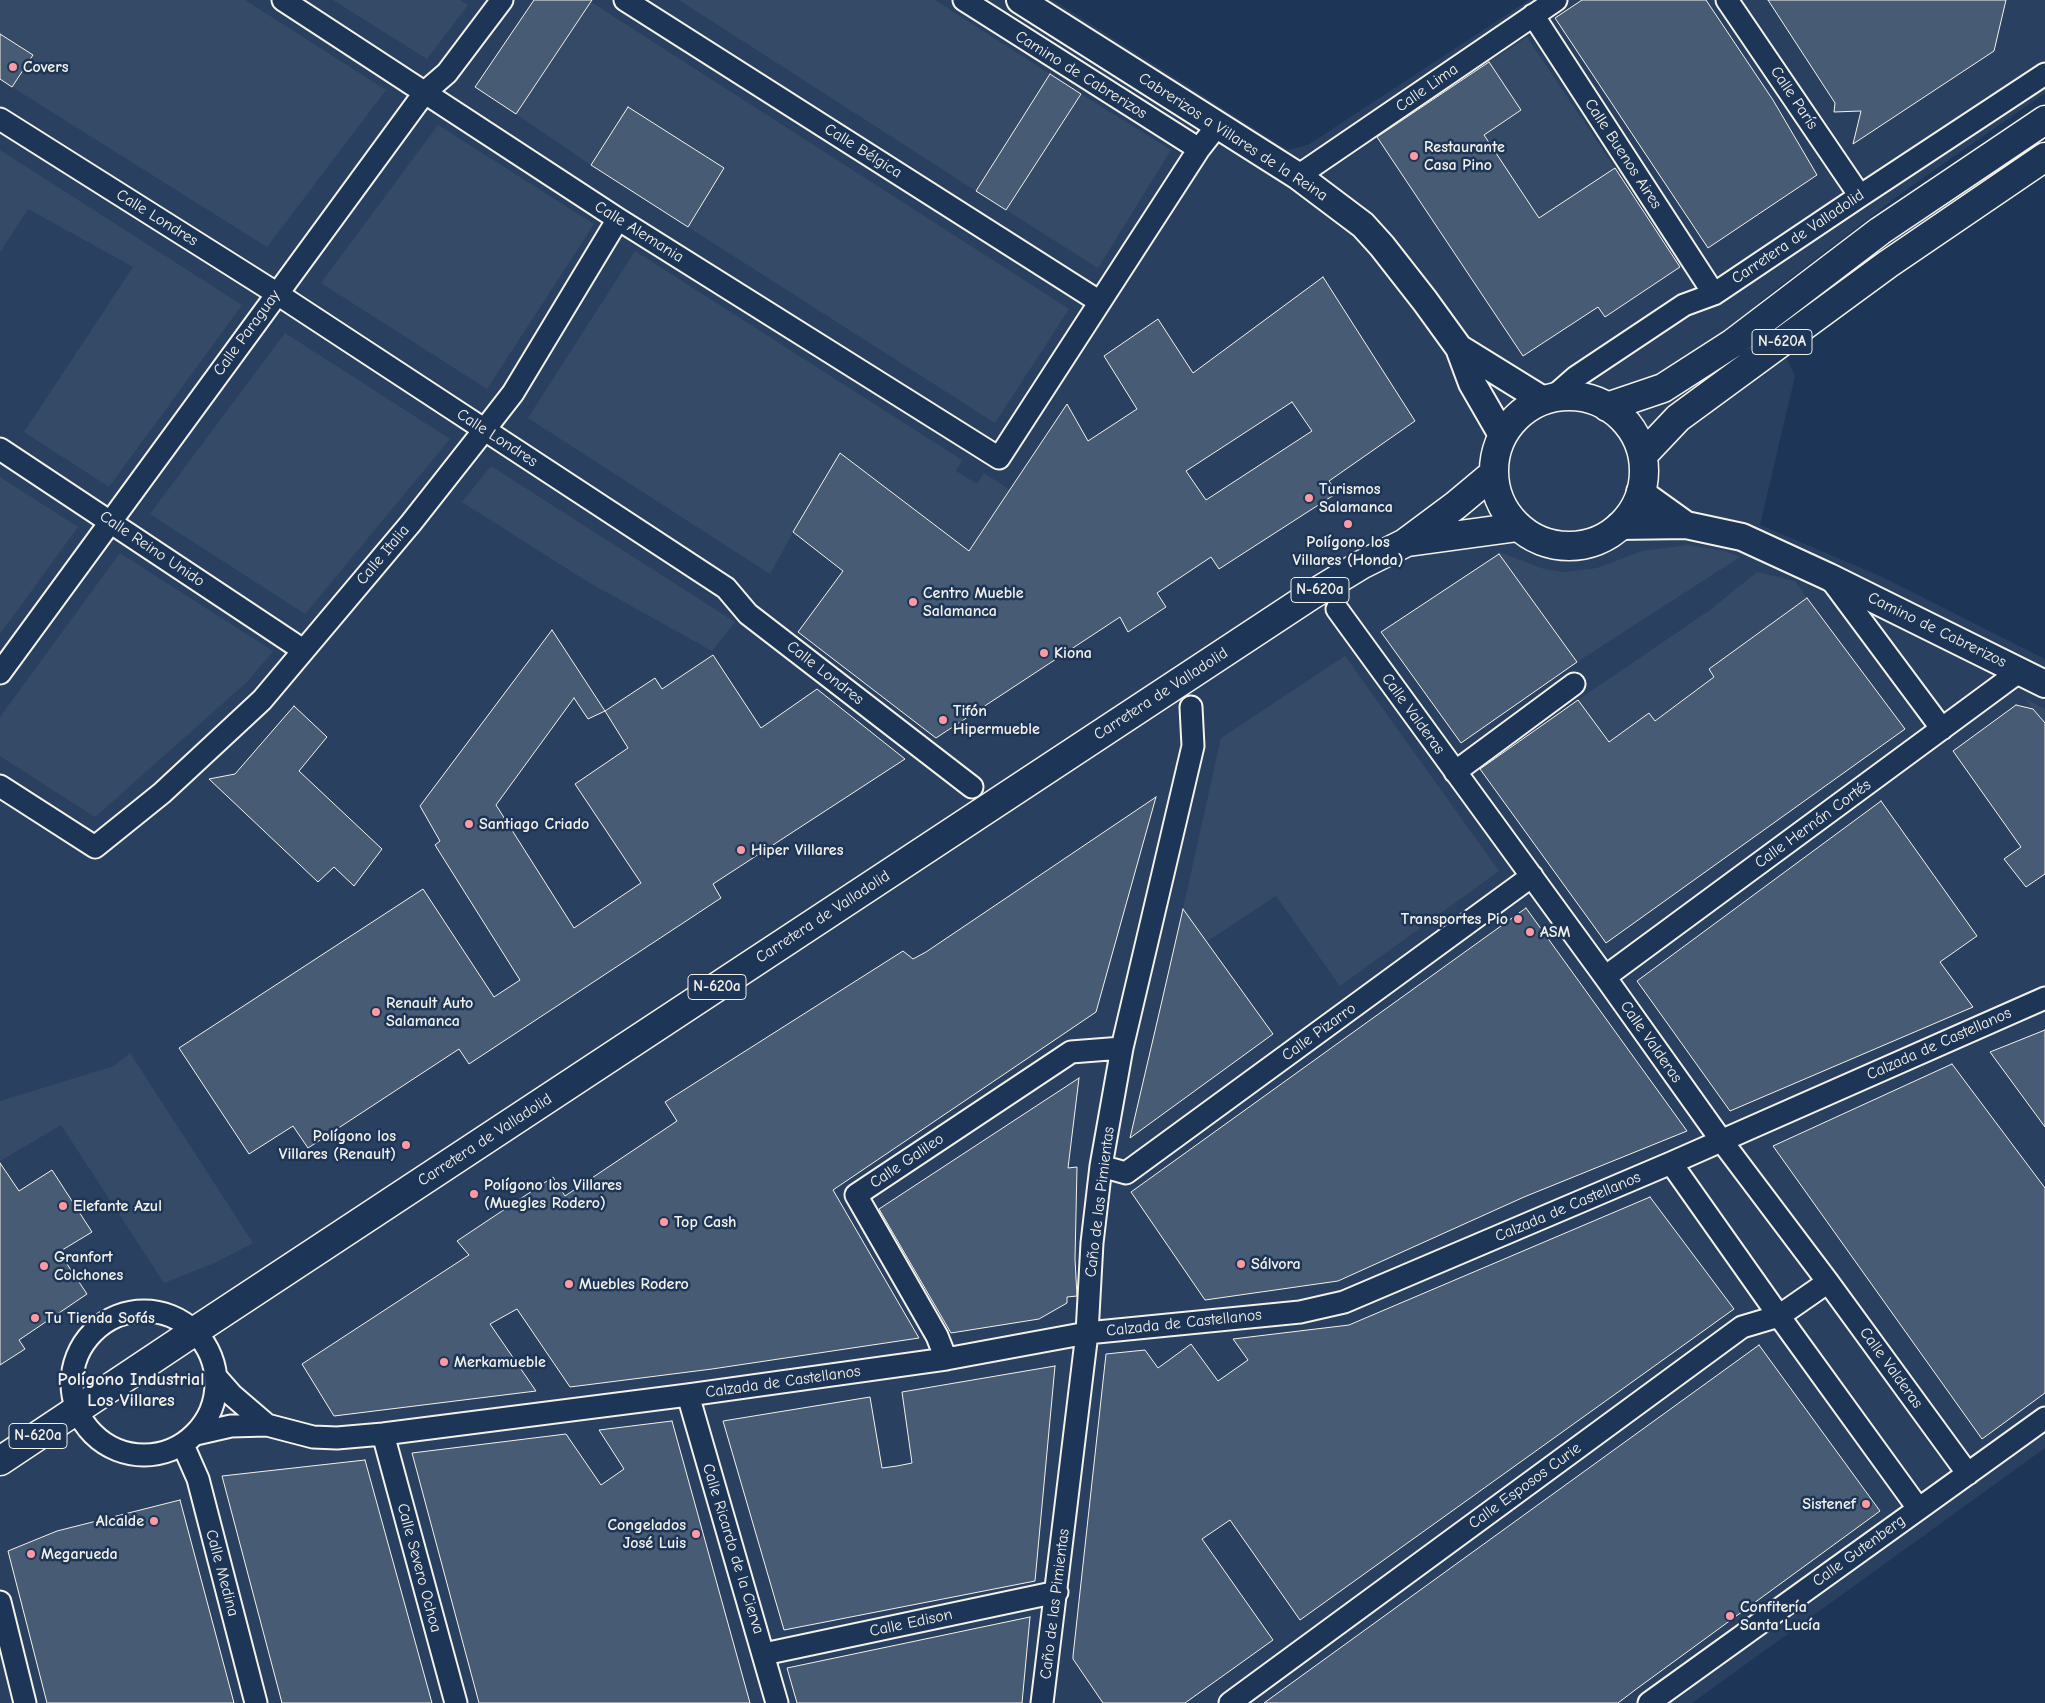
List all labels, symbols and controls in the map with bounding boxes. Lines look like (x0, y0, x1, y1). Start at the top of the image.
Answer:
street label: Camino de Cabrerizos (1012, 27, 1150, 123)
place label: Covers (23, 57, 68, 77)
street label: Calle Lima (1392, 60, 1462, 116)
marker: Covers (7, 61, 19, 73)
street label: Calle París (1766, 63, 1822, 133)
street label: Cabrerizos a Villares de la Reina (1135, 69, 1331, 205)
street label: Calle Buenos Aires (1580, 95, 1666, 213)
street label: Calle Bélgica (821, 120, 905, 182)
place label: Restaurante Casa Pino (1424, 137, 1505, 175)
marker: Restaurante Casa Pino (1408, 150, 1420, 162)
street label: Calle Londres (113, 185, 201, 251)
street label: Carretera de Valladolid (1728, 185, 1868, 289)
street label: Calle Alemania (591, 197, 687, 267)
street label: Calle Paraguay (209, 286, 285, 380)
road number: N-620A (1752, 330, 1812, 354)
street label: Calle Londres (453, 405, 541, 471)
place label: Turismos Salamanca (1319, 479, 1393, 517)
marker: Turismos Salamanca (1303, 492, 1315, 504)
street label: Calle Reino Unido (96, 507, 208, 591)
marker: Polígono los Villares (Honda) (1342, 518, 1354, 530)
street label: Calle Italia (352, 521, 414, 589)
place label: Polígono los Villares (Honda) (1293, 532, 1403, 570)
road number: N-620a (1291, 578, 1349, 602)
place label: Centro Mueble Salamanca (923, 583, 1024, 621)
street label: Camino de Cabrerizos (1865, 588, 2009, 672)
marker: Centro Mueble Salamanca (907, 596, 919, 608)
street label: Calle Londres (783, 637, 867, 709)
place label: Kiona (1054, 643, 1092, 663)
street label: Carretera de Valladolid (1090, 644, 1232, 744)
marker: Kiona (1038, 647, 1050, 659)
street label: Calle Valderas (1377, 670, 1449, 758)
place label: Tifón Hipermueble (953, 701, 1040, 739)
marker: Tifón Hipermueble (937, 714, 949, 726)
street label: Calle Hernán Cortés (1751, 775, 1875, 873)
place label: Santiago Criado (479, 814, 589, 834)
marker: Santiago Criado (463, 818, 475, 830)
place label: Hiper Villares (751, 840, 843, 860)
marker: Hiper Villares (735, 844, 747, 856)
street label: Carretera de Valladolid (752, 867, 894, 967)
place label: Transportes Pio (1401, 909, 1508, 929)
marker: Transportes Pio (1512, 913, 1524, 925)
place label: ASM (1540, 922, 1570, 942)
marker: ASM (1524, 926, 1536, 938)
road number: N-620a (688, 974, 746, 1000)
place label: Renault Auto Salamanca (386, 993, 473, 1031)
street label: Calle Valderas (1616, 997, 1686, 1087)
street label: Calle Pizarro (1278, 999, 1360, 1065)
street label: Calzada de Castellanos (1864, 1003, 2014, 1085)
marker: Renault Auto Salamanca (370, 1006, 382, 1018)
street label: Carretera de Valladolid (414, 1090, 556, 1190)
place label: Polígono los Villares (Renault) (279, 1126, 396, 1164)
street label: Caño de las Pimientas (1081, 1126, 1119, 1278)
street label: Calle Galileo (866, 1129, 948, 1193)
marker: Polígono los Villares (Renault) (400, 1139, 412, 1151)
street label: Calzada de Castellanos (1492, 1168, 1644, 1246)
place label: Polígono los Villares (Muegles Rodero) (484, 1175, 622, 1213)
marker: Polígono los Villares (Muegles Rodero) (468, 1188, 480, 1200)
place label: Elefante Azul (73, 1196, 162, 1216)
marker: Elefante Azul (57, 1200, 69, 1212)
place label: Top Cash (674, 1212, 736, 1232)
marker: Top Cash (658, 1216, 670, 1228)
place label: Granfort Colchones (54, 1247, 123, 1285)
place label: Sálvora (1251, 1254, 1301, 1274)
marker: Sálvora (1235, 1258, 1247, 1270)
marker: Granfort Colchones (38, 1260, 50, 1272)
place label: Muebles Rodero (579, 1274, 689, 1294)
marker: Muebles Rodero (563, 1278, 575, 1290)
street label: Calzada de Castellanos (1105, 1305, 1263, 1341)
place label: Tu Tienda Sofás (45, 1308, 155, 1328)
marker: Tu Tienda Sofás (29, 1312, 41, 1324)
street label: Calle Valderas (1855, 1324, 1927, 1412)
place label: Merkamueble (454, 1352, 546, 1372)
marker: Merkamueble (438, 1356, 450, 1368)
street label: Calzada de Castellanos (704, 1362, 862, 1402)
district label: Polígono Industrial Los Villares (58, 1369, 204, 1412)
road number: N-620a (9, 1424, 67, 1448)
street label: Calle Esposos Curie (1465, 1439, 1585, 1533)
street label: Calle Ricardo de la Cierva (698, 1461, 768, 1637)
place label: Sistenef (1802, 1494, 1856, 1514)
marker: Sistenef (1860, 1498, 1872, 1510)
street label: Calle Severo Ochoa (393, 1501, 445, 1635)
place label: Alcalde (96, 1511, 144, 1531)
street label: Calle Gutenberg (1809, 1511, 1909, 1591)
marker: Alcalde (148, 1515, 160, 1527)
place label: Congelados José Luis (607, 1515, 686, 1553)
street label: Calle Medina (201, 1527, 243, 1619)
marker: Congelados José Luis (690, 1528, 702, 1540)
street label: Caño de las Pimientas (1036, 1528, 1074, 1680)
place label: Megarueda (41, 1544, 118, 1564)
marker: Megarueda (25, 1548, 37, 1560)
place label: Confitería Santa Lucía (1740, 1597, 1820, 1635)
street label: Calle Edison (868, 1605, 954, 1641)
marker: Confitería Santa Lucía (1724, 1610, 1736, 1622)

